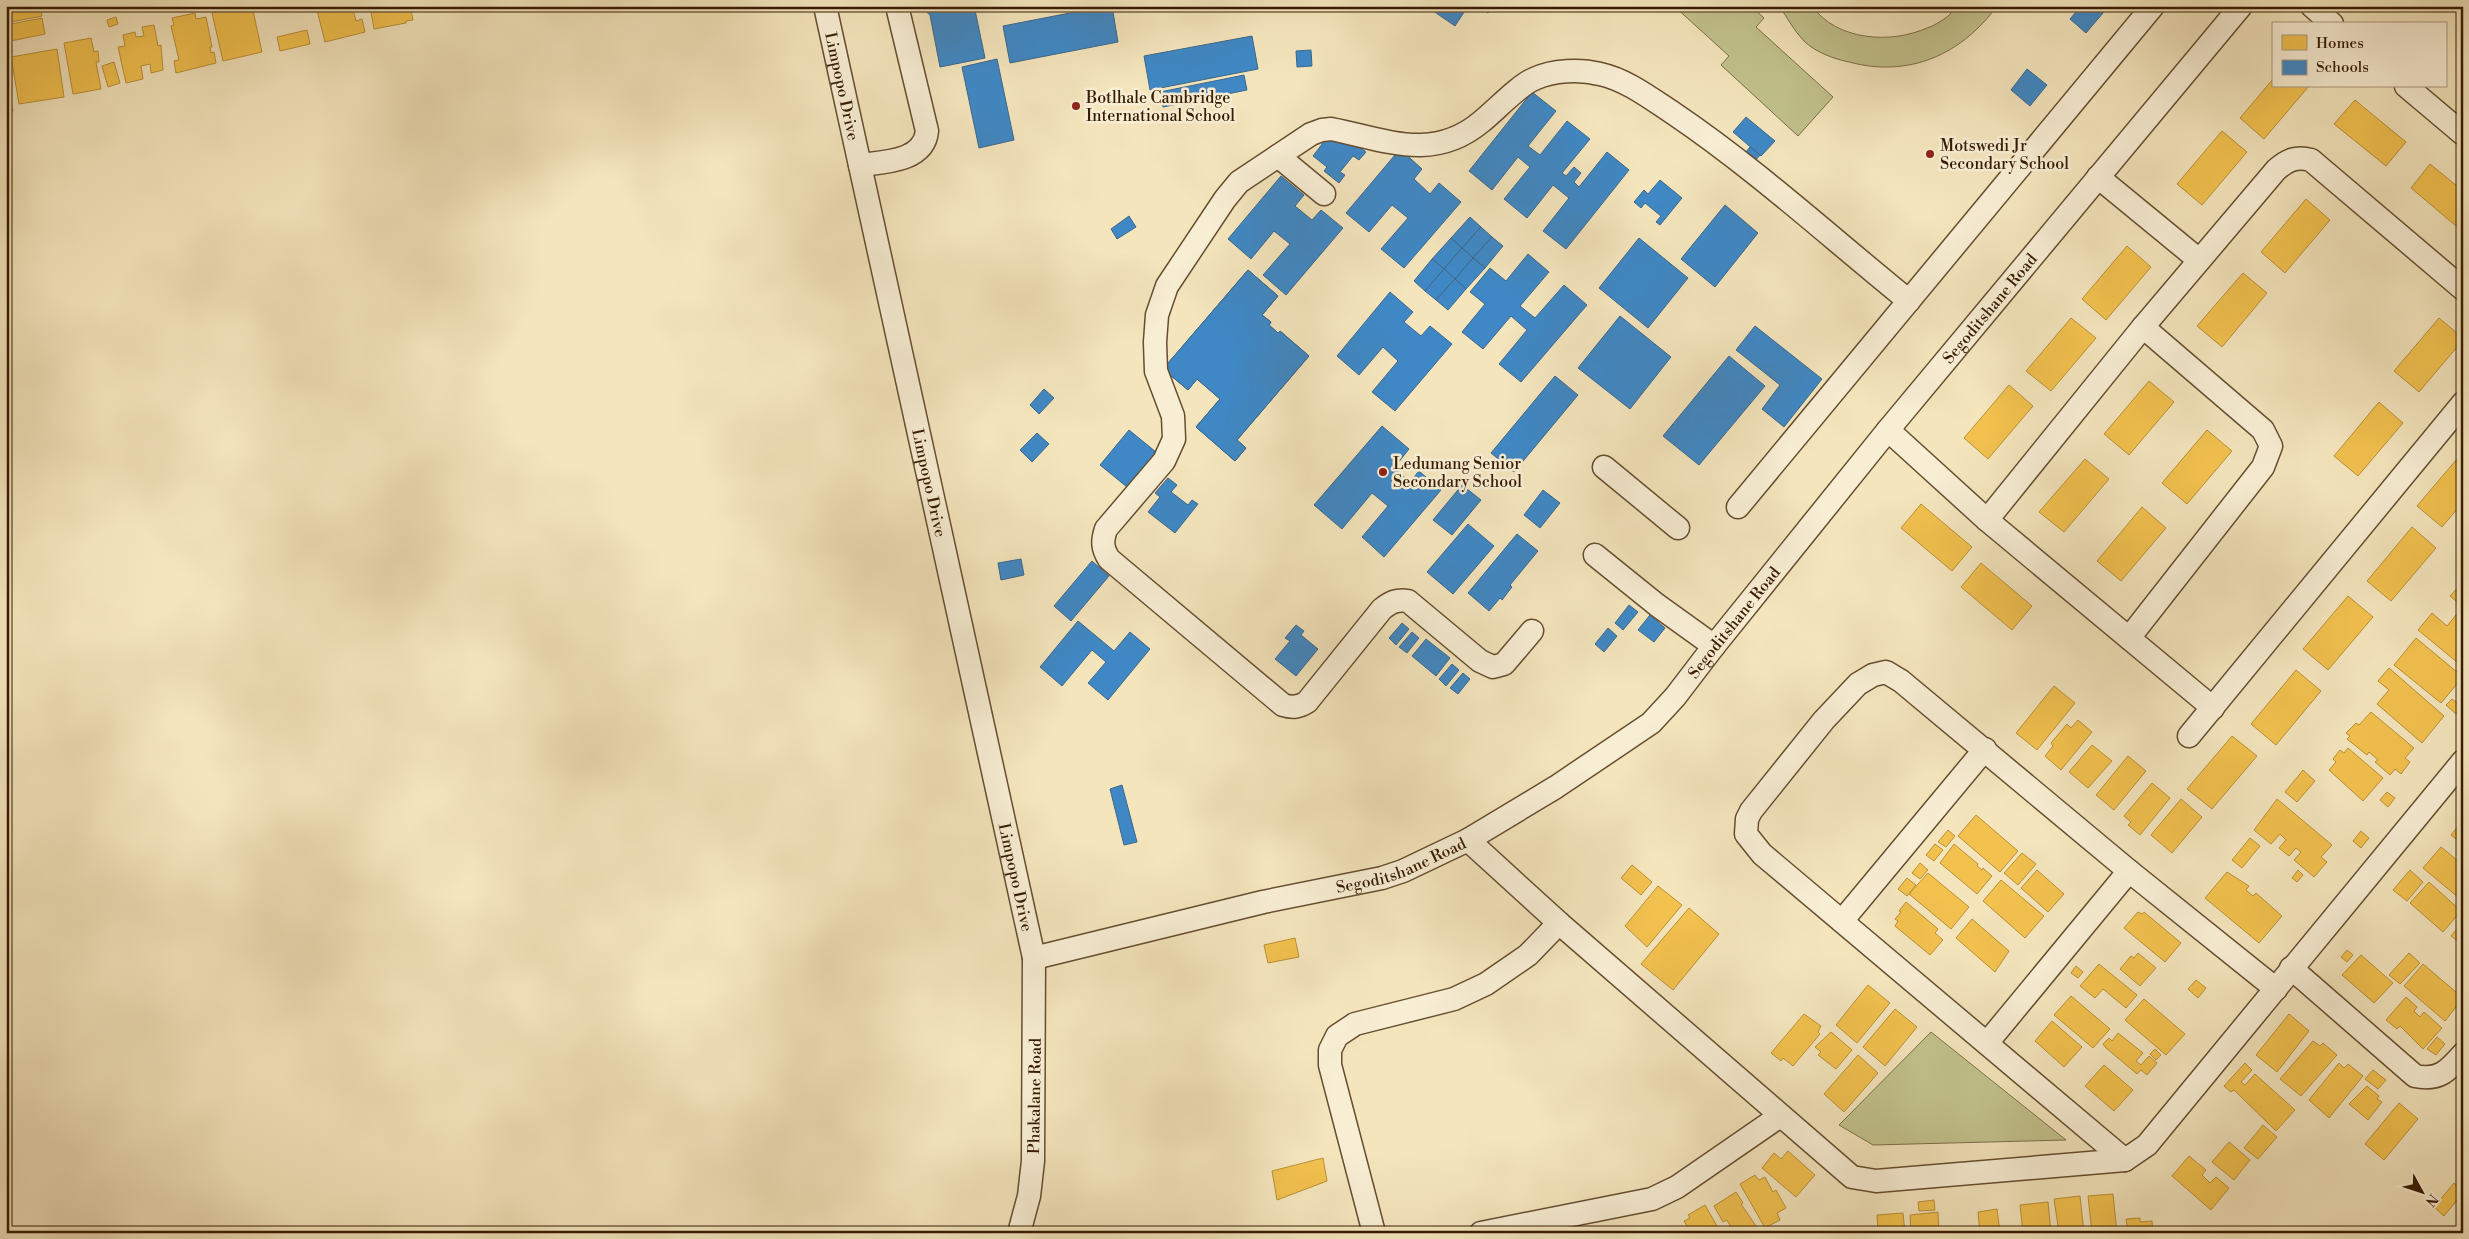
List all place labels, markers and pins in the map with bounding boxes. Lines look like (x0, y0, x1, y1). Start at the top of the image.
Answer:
place label: Botlhale Cambridge International School (1085, 88, 1235, 126)
marker: Botlhale Cambridge International School (1070, 100, 1082, 112)
place label: Motswedi Jr Secondary School (1940, 136, 2069, 174)
marker: Motswedi Jr Secondary School (1924, 148, 1936, 160)
place label: Ledumang Senior Secondary School (1393, 454, 1522, 492)
marker: Ledumang Senior Secondary School (1377, 466, 1389, 478)

